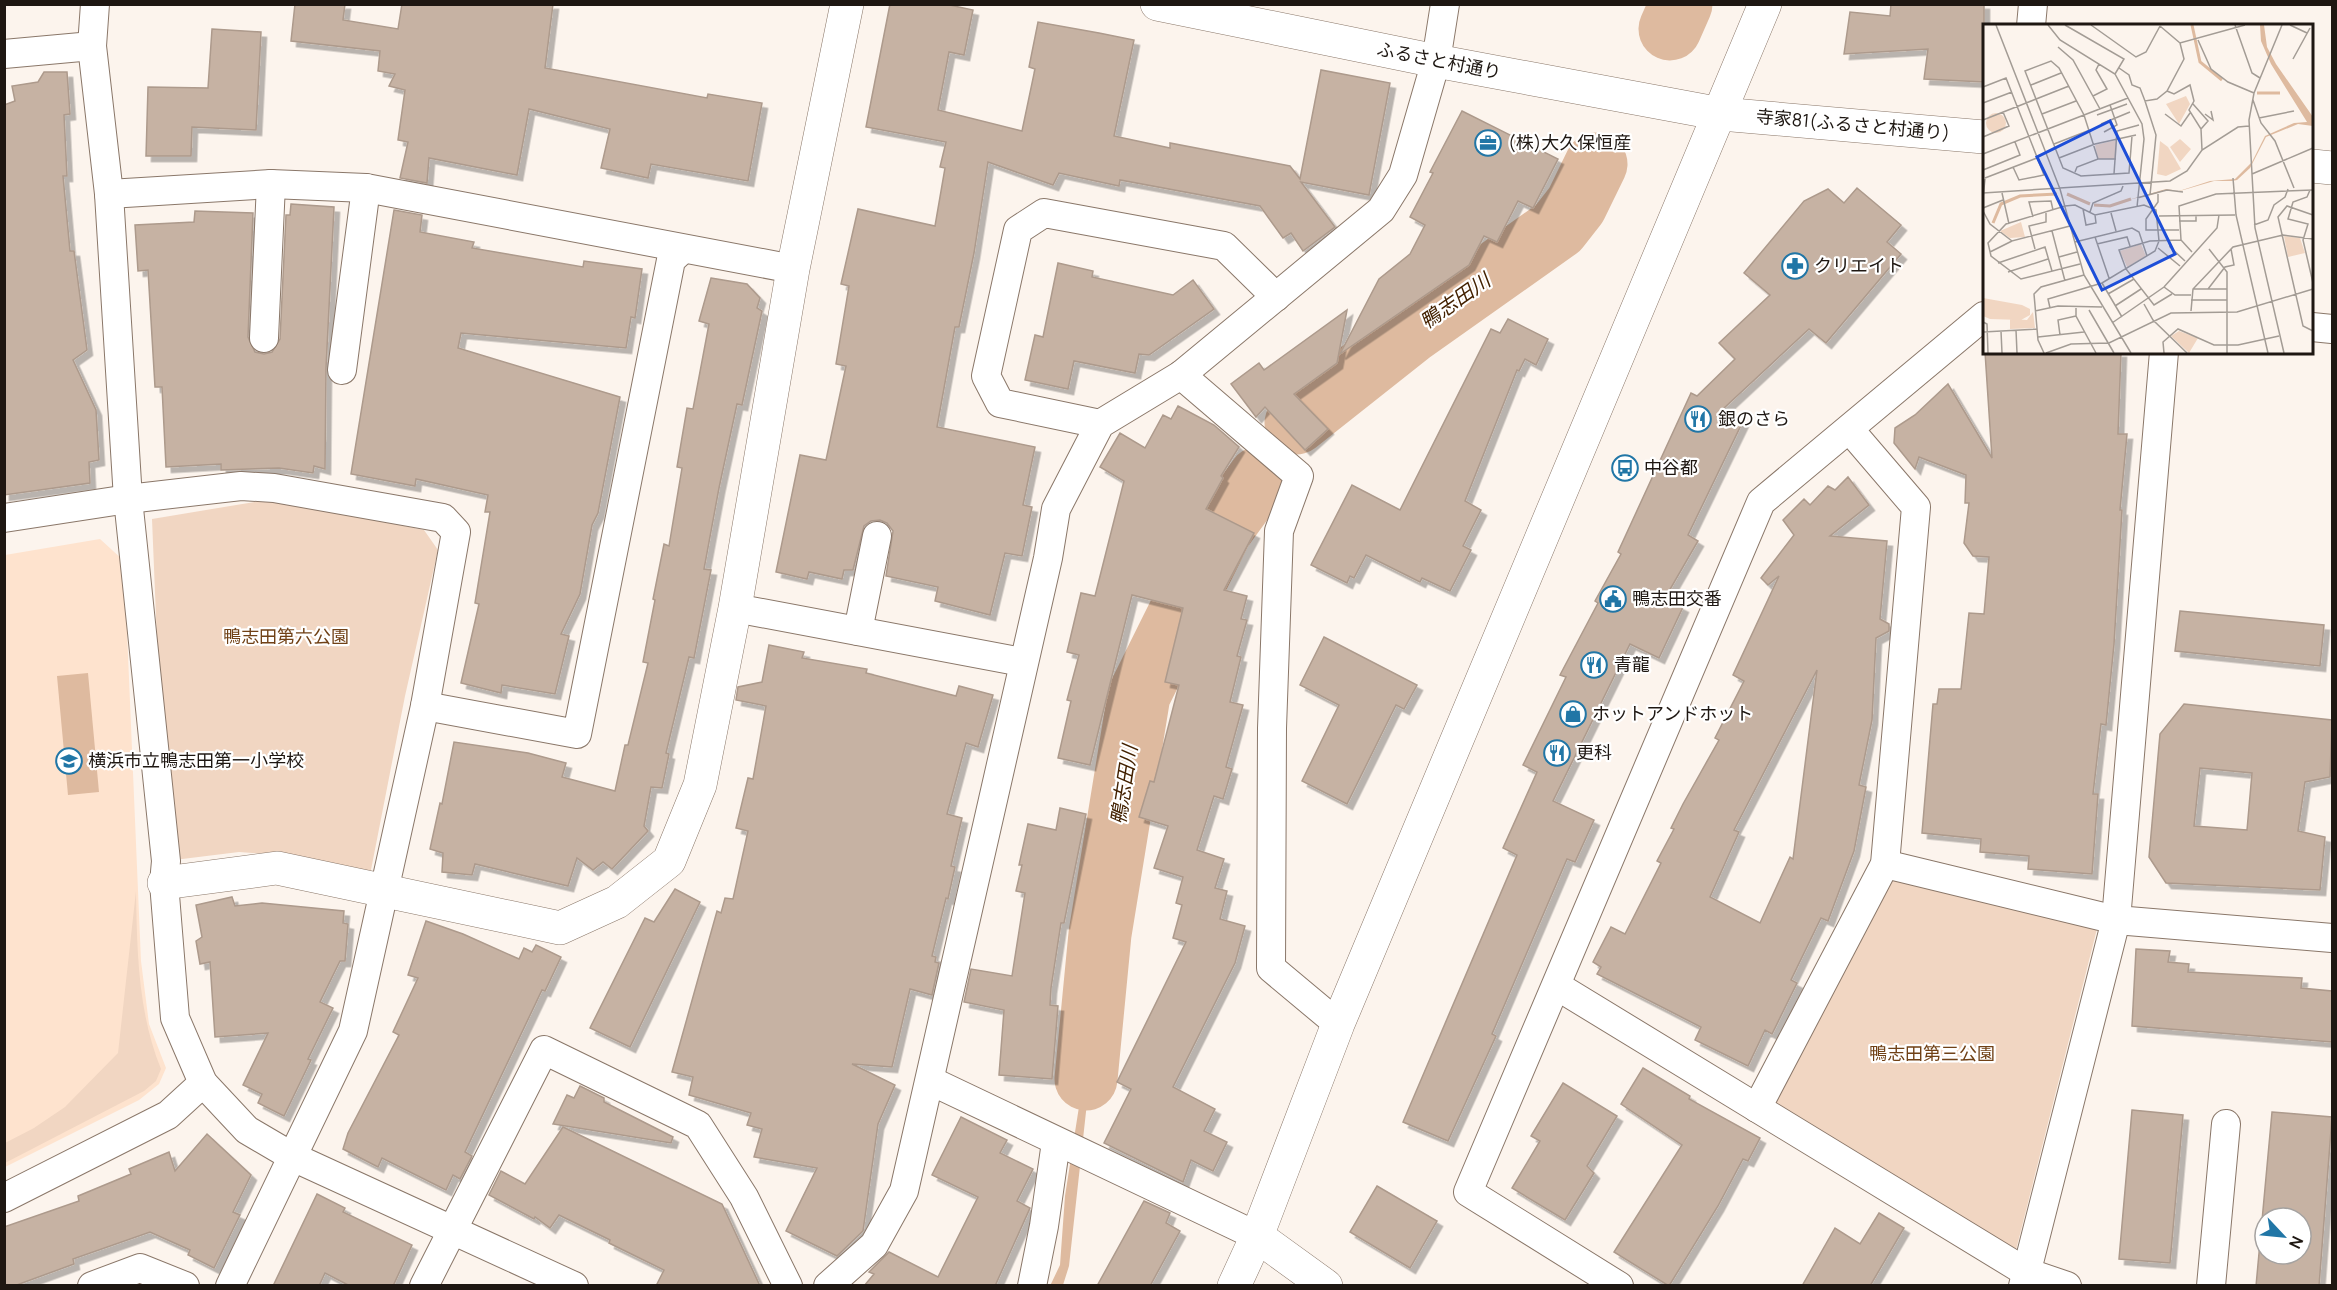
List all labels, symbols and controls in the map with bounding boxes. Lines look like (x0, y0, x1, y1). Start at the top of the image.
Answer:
inset map (1983, 24, 2313, 354)
street label: ふるさと村通り (1375, 36, 1503, 84)
street label: 寺家81(ふるさと村通り) (1755, 104, 1951, 144)
office icon: (株)大久保恒産 (1473, 128, 1503, 158)
place label: (株)大久保恒産 (1508, 130, 1631, 154)
pharmacy icon: クリエイト (1780, 251, 1810, 281)
place label: クリエイト (1814, 253, 1904, 277)
water label: 鴨志田川 (1414, 265, 1497, 335)
restaurant icon: 銀のさら (1683, 404, 1713, 434)
place label: 銀のさら (1718, 406, 1790, 430)
bus stop icon: 中谷都 (1610, 453, 1640, 483)
place label: 中谷都 (1644, 455, 1698, 479)
public building icon: 鴨志田交番 (1598, 584, 1628, 614)
place label: 鴨志田交番 (1632, 586, 1722, 610)
park label: 鴨志田第六公園 (223, 624, 349, 648)
restaurant icon: 青龍 (1579, 650, 1609, 680)
place label: 青龍 (1614, 652, 1650, 676)
shop icon: ホットアンドホット (1558, 699, 1588, 729)
place label: ホットアンドホット (1592, 701, 1753, 725)
restaurant icon: 更科 (1542, 738, 1572, 768)
place label: 更科 (1576, 740, 1612, 764)
water label: 鴨志田川 (1104, 741, 1143, 827)
school or university icon: 横浜市立鴨志田第一小学校 (54, 746, 84, 776)
place label: 横浜市立鴨志田第一小学校 (88, 748, 304, 772)
park label: 鴨志田第三公園 (1869, 1041, 1995, 1065)
north arrow (2253, 1206, 2313, 1266)
text: N (2284, 1233, 2309, 1253)

